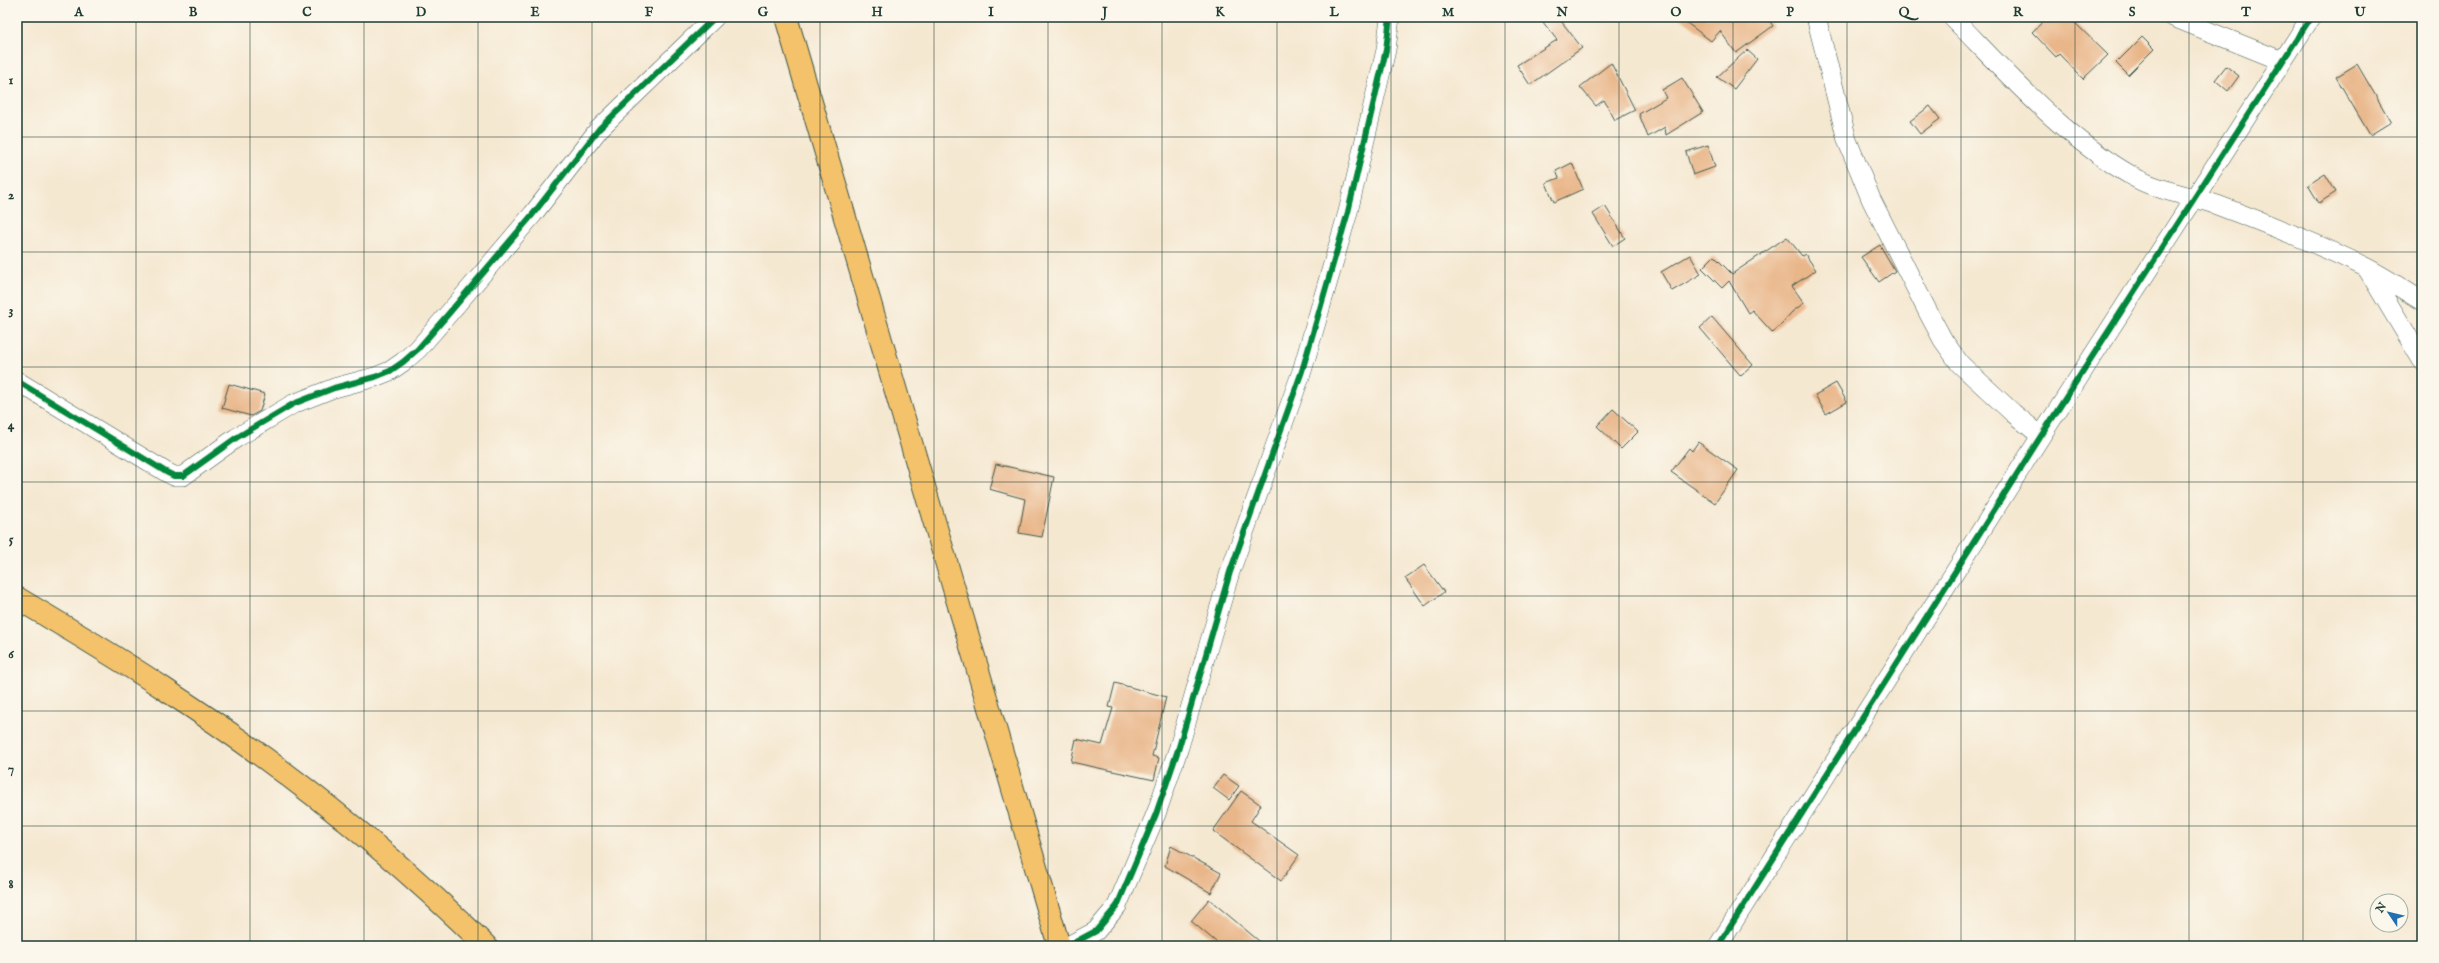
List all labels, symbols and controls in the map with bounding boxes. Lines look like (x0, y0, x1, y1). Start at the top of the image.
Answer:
text: A (74, 4, 85, 21)
text: B (189, 4, 198, 21)
text: C (302, 4, 312, 21)
text: D (416, 4, 427, 21)
text: E (530, 4, 540, 21)
text: F (645, 4, 654, 21)
text: G (758, 4, 769, 21)
text: H (871, 4, 883, 21)
text: I (988, 4, 994, 21)
text: J (1100, 4, 1108, 21)
text: K (1215, 4, 1225, 21)
text: L (1328, 4, 1339, 21)
text: M (1442, 4, 1455, 21)
text: N (1555, 4, 1568, 21)
text: O (1671, 4, 1682, 21)
text: P (1786, 4, 1794, 21)
text: Q (1899, 4, 1919, 21)
text: R (2013, 4, 2024, 21)
text: S (2129, 4, 2136, 21)
text: T (2240, 4, 2251, 21)
text: U (2353, 4, 2366, 21)
text: 1 (9, 72, 14, 89)
text: 2 (8, 187, 14, 204)
text: 3 (9, 302, 14, 319)
text: 4 (8, 417, 15, 434)
text: 5 (9, 531, 14, 548)
text: 6 (8, 646, 14, 663)
text: 7 (8, 761, 14, 778)
text: 8 (8, 876, 14, 893)
north arrow (2369, 893, 2409, 933)
text: N (2373, 900, 2390, 917)

